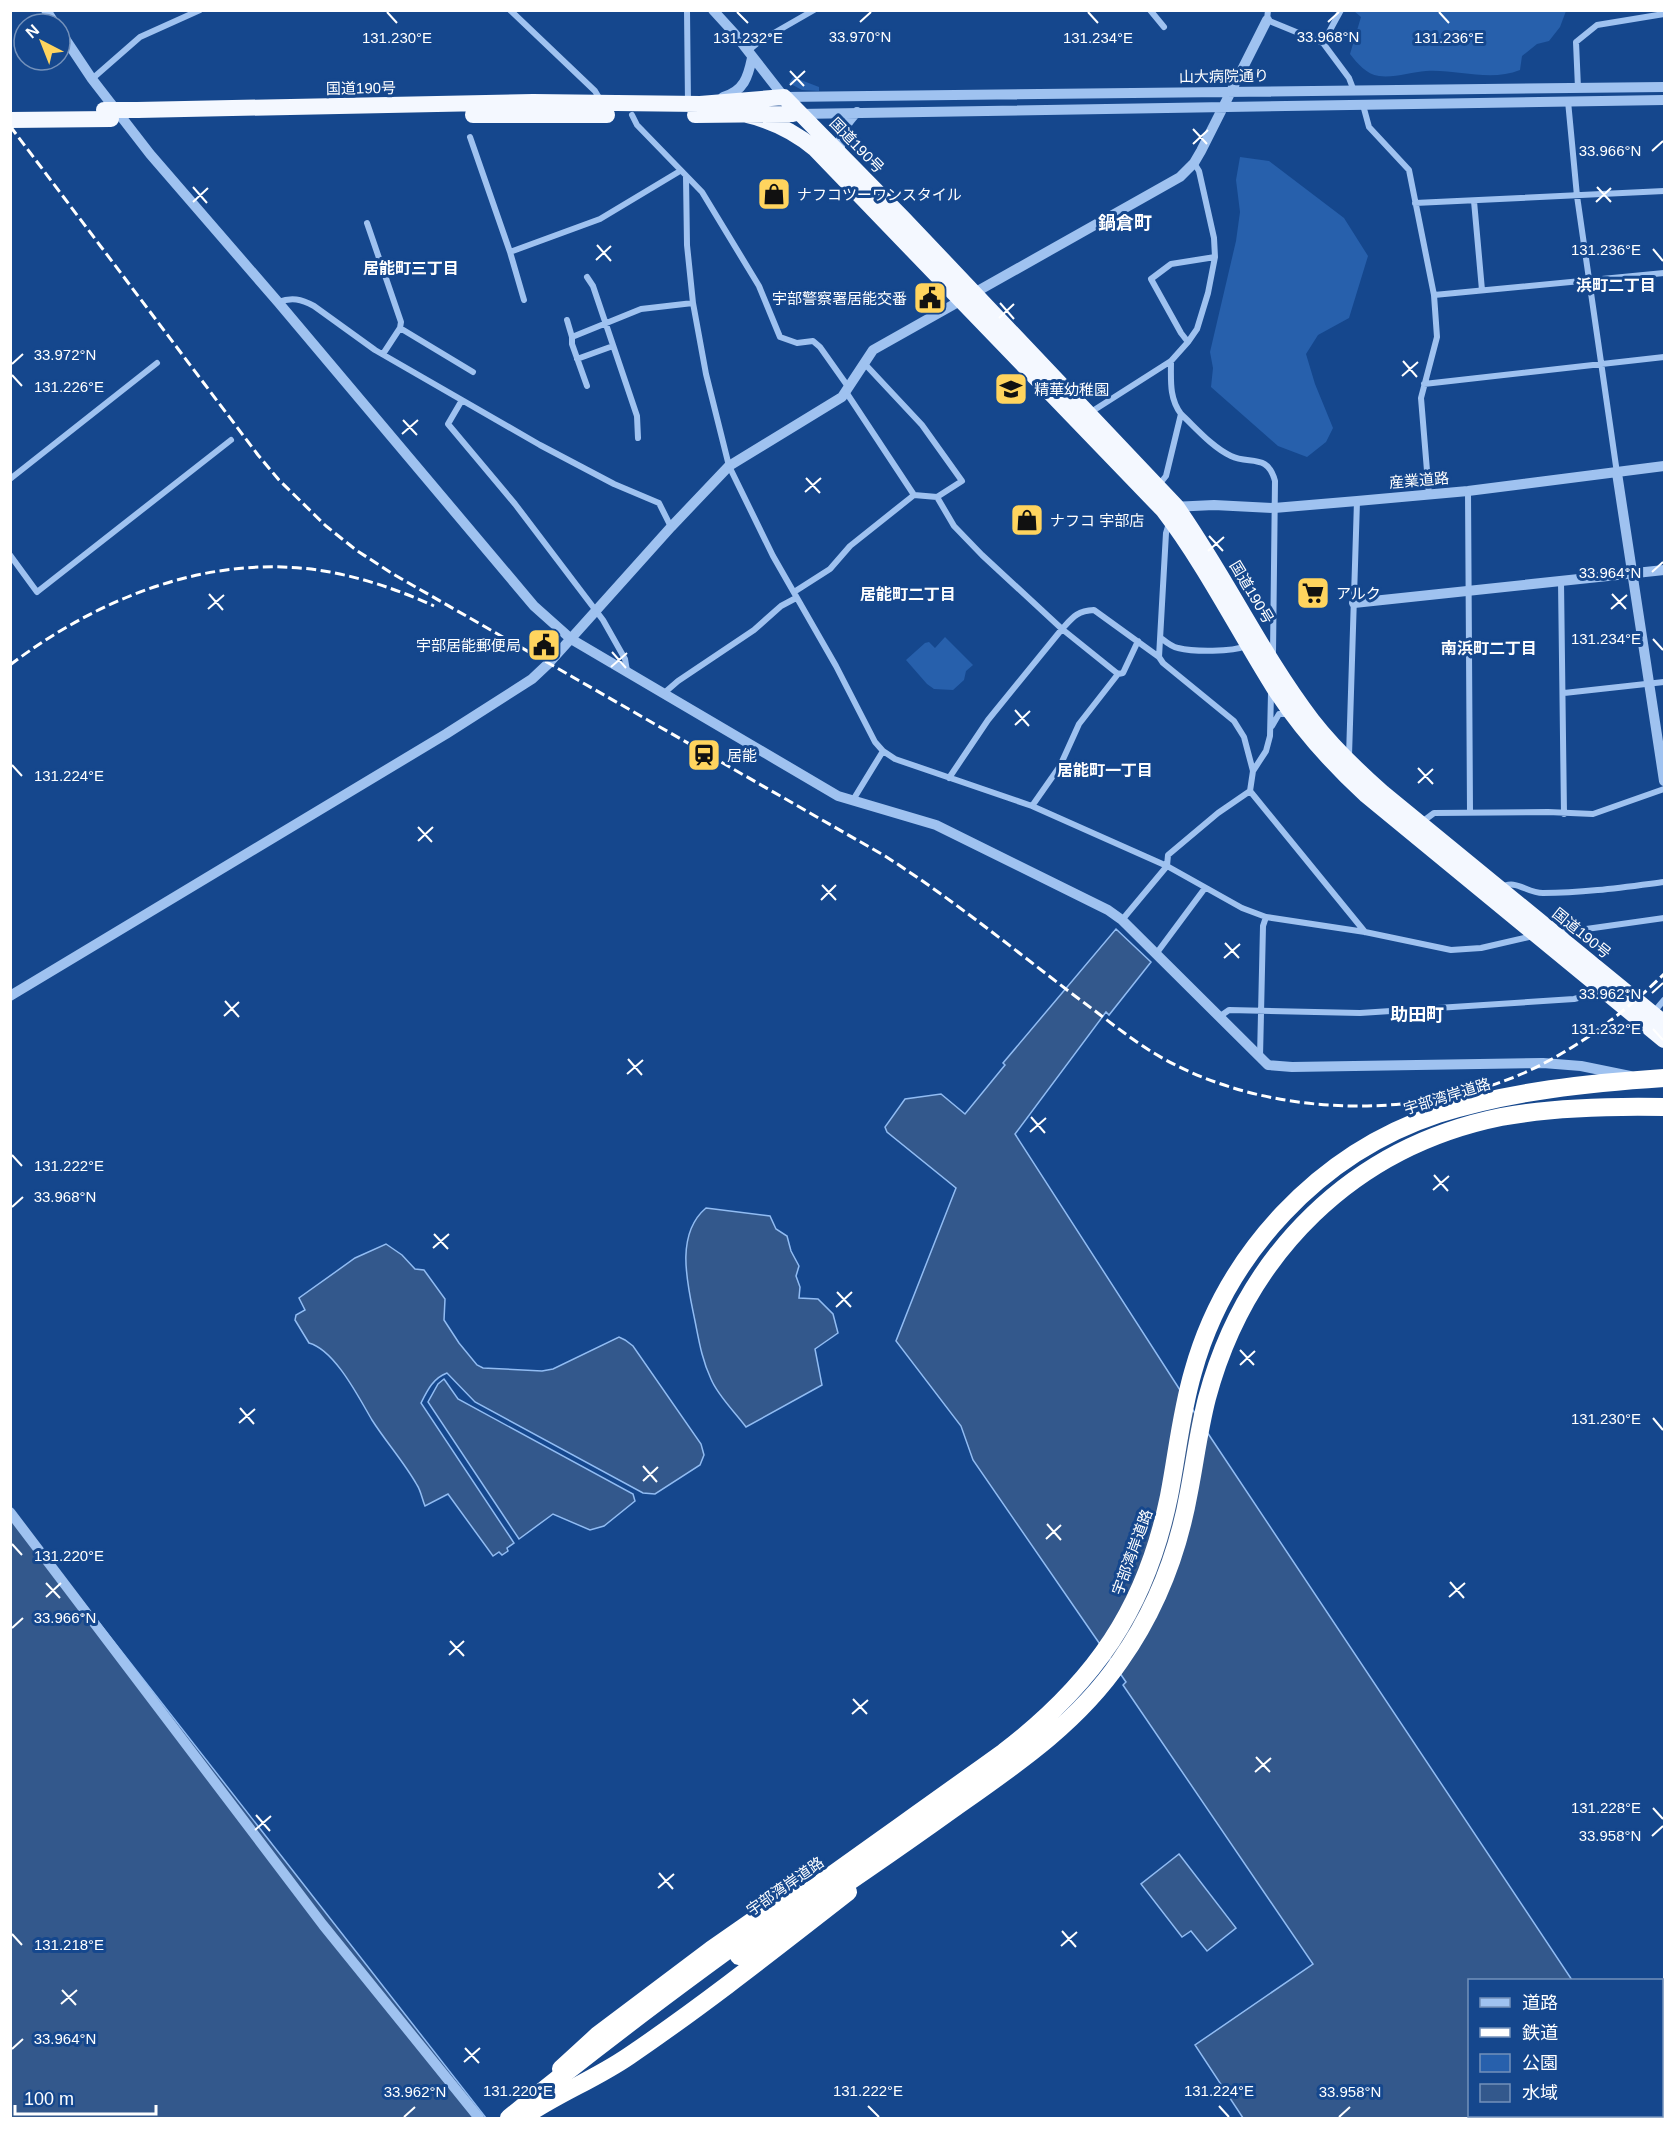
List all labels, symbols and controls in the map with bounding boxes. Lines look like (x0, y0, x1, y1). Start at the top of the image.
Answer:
north arrow (12, 12, 72, 72)
text: N (22, 21, 42, 41)
text: 33.970°N (829, 28, 891, 45)
text: 33.968°N (1297, 28, 1359, 45)
text: 131.230°E (362, 29, 432, 46)
text: 131.232°E (713, 29, 783, 46)
text: 131.234°E (1063, 29, 1133, 46)
text: 131.236°E (1414, 29, 1484, 46)
street label: 山大病院通り (1179, 67, 1269, 85)
street label: 国道190号 (326, 79, 396, 97)
street label: 国道190号 (827, 114, 887, 176)
text: 33.966°N (1579, 142, 1641, 159)
shop icon: ナフコツーワンスタイル (756, 176, 792, 212)
place label: ナフコツーワンスタイル (797, 186, 962, 203)
district label: 鍋倉町 (1098, 213, 1152, 233)
text: 131.236°E (1571, 241, 1641, 258)
district label: 居能町三丁目 (363, 259, 459, 277)
district label: 浜町二丁目 (1576, 277, 1656, 294)
public building icon: 宇部警察署居能交番 (912, 280, 948, 316)
place label: 宇部警察署居能交番 (772, 290, 907, 307)
text: 33.972°N (34, 346, 96, 363)
school or university icon: 精華幼稚園 (993, 371, 1029, 407)
text: 131.226°E (34, 378, 104, 395)
place label: 精華幼稚園 (1034, 381, 1109, 398)
street label: 産業道路 (1388, 469, 1450, 491)
shop icon: ナフコ 宇部店 (1009, 502, 1045, 538)
place label: ナフコ 宇部店 (1050, 512, 1144, 529)
street label: 国道190号 (1227, 558, 1277, 626)
text: 33.964°N (1579, 564, 1641, 581)
supermarket icon: アルク (1295, 575, 1331, 611)
district label: 居能町二丁目 (860, 585, 956, 603)
place label: アルク (1336, 585, 1381, 602)
public building icon: 宇部居能郵便局 (526, 627, 562, 663)
text: 131.234°E (1571, 630, 1641, 647)
place label: 宇部居能郵便局 (416, 637, 521, 654)
district label: 南浜町二丁目 (1441, 640, 1537, 657)
station icon: 居能 (686, 737, 722, 773)
place label: 居能 (727, 747, 757, 764)
district label: 居能町一丁目 (1057, 761, 1153, 779)
text: 131.224°E (34, 767, 104, 784)
street label: 国道190号 (1549, 904, 1615, 962)
text: 33.962°N (1579, 985, 1641, 1002)
district label: 助田町 (1390, 1005, 1444, 1025)
text: 131.232°E (1571, 1020, 1641, 1037)
street label: 宇部湾岸道路 (1401, 1075, 1493, 1117)
text: 131.222°E (34, 1157, 104, 1174)
text: 33.968°N (34, 1188, 96, 1205)
text: 131.230°E (1571, 1410, 1641, 1427)
street label: 宇部湾岸道路 (1109, 1507, 1155, 1597)
text: 131.220°E (34, 1547, 104, 1564)
text: 33.966°N (34, 1609, 96, 1626)
text: 131.228°E (1571, 1799, 1641, 1816)
text: 33.958°N (1579, 1827, 1641, 1844)
street label: 宇部湾岸道路 (743, 1853, 827, 1919)
text: 131.218°E (34, 1936, 104, 1953)
legend (1468, 1979, 1663, 2117)
text: 道路 (1522, 1993, 1558, 2013)
text: 鉄道 (1522, 2023, 1558, 2043)
text: 33.964°N (34, 2030, 96, 2047)
text: 公園 (1522, 2053, 1558, 2073)
scale bar (15, 2078, 156, 2116)
text: 131.220°E (483, 2082, 553, 2099)
text: 131.222°E (833, 2082, 903, 2099)
text: 131.224°E (1184, 2082, 1254, 2099)
text: 33.962°N (384, 2083, 446, 2100)
text: 33.958°N (1319, 2083, 1381, 2100)
text: 水域 (1522, 2083, 1558, 2103)
text: 100 m (24, 2089, 74, 2109)

